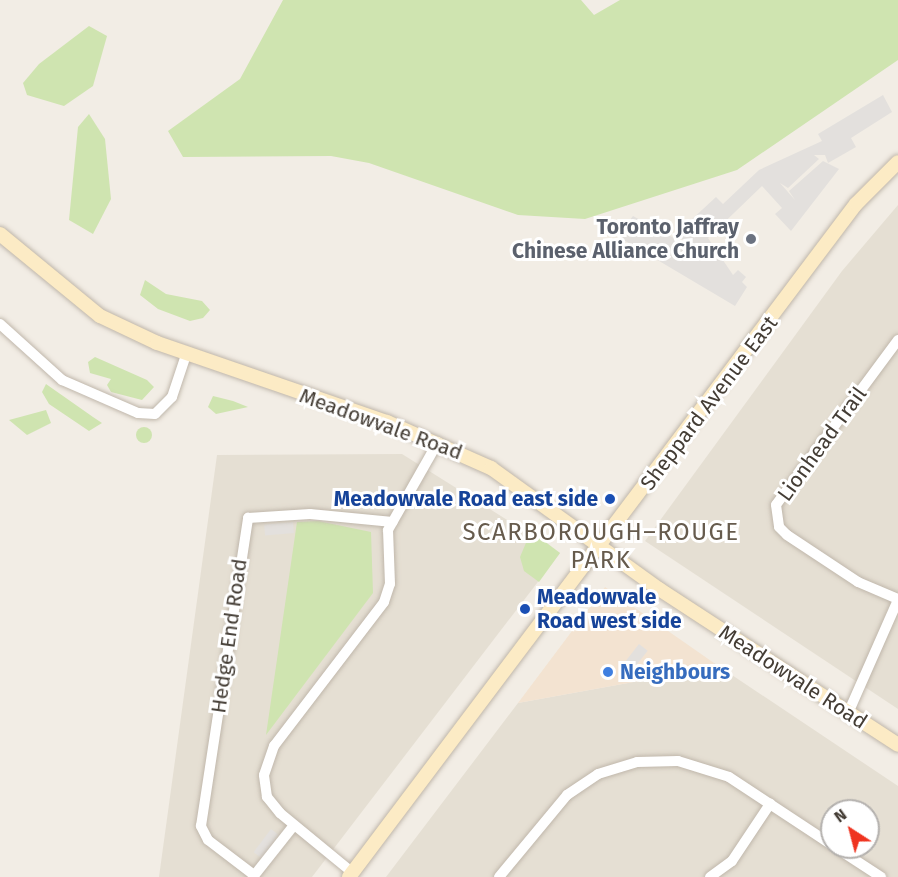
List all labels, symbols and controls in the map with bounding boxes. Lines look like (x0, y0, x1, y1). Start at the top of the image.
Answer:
place label: Toronto Jaffray Chinese Alliance Church (512, 214, 739, 264)
marker: Toronto Jaffray Chinese Alliance Church (744, 232, 758, 246)
street label: Sheppard Avenue East (635, 311, 783, 495)
street label: Lionhead Trail (772, 382, 872, 506)
street label: Meadowvale Road (296, 383, 466, 465)
place label: Meadowvale Road east side (334, 486, 598, 512)
marker: Meadowvale Road east side (603, 492, 617, 506)
district label: SCARBOROUGH–ROUGE PARK (462, 519, 740, 575)
street label: Hedge End Road (206, 557, 252, 715)
place label: Meadowvale Road west side (537, 584, 682, 634)
marker: Meadowvale Road west side (518, 602, 532, 616)
street label: Meadowvale Road (714, 620, 872, 734)
place label: Neighbours (620, 659, 730, 685)
marker: Neighbours (601, 665, 615, 679)
north arrow (820, 799, 880, 859)
text: N (830, 805, 850, 826)

